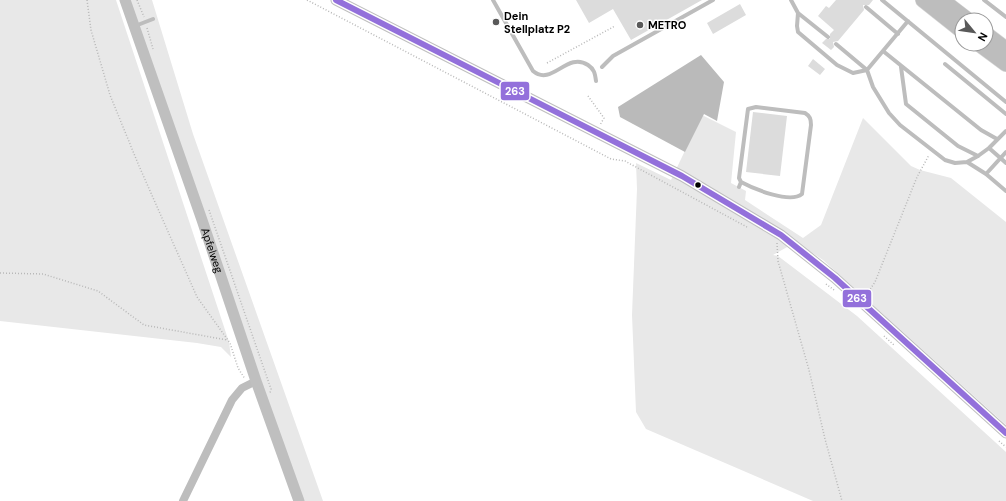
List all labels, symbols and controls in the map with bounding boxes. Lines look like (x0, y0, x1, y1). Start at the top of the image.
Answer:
place label: Dein Stellplatz P2 (504, 9, 570, 36)
north arrow (954, 12, 994, 52)
marker: Dein Stellplatz P2 (491, 17, 501, 27)
place label: METRO (648, 18, 687, 32)
marker: METRO (635, 20, 645, 30)
text: N (975, 30, 991, 44)
line badge: 263 (500, 81, 530, 101)
text: 263 (505, 84, 525, 98)
unlabelled marker (693, 180, 703, 190)
street label: Apfelweg (198, 226, 226, 275)
line badge: 263 (842, 289, 872, 308)
text: 263 (847, 291, 867, 305)

